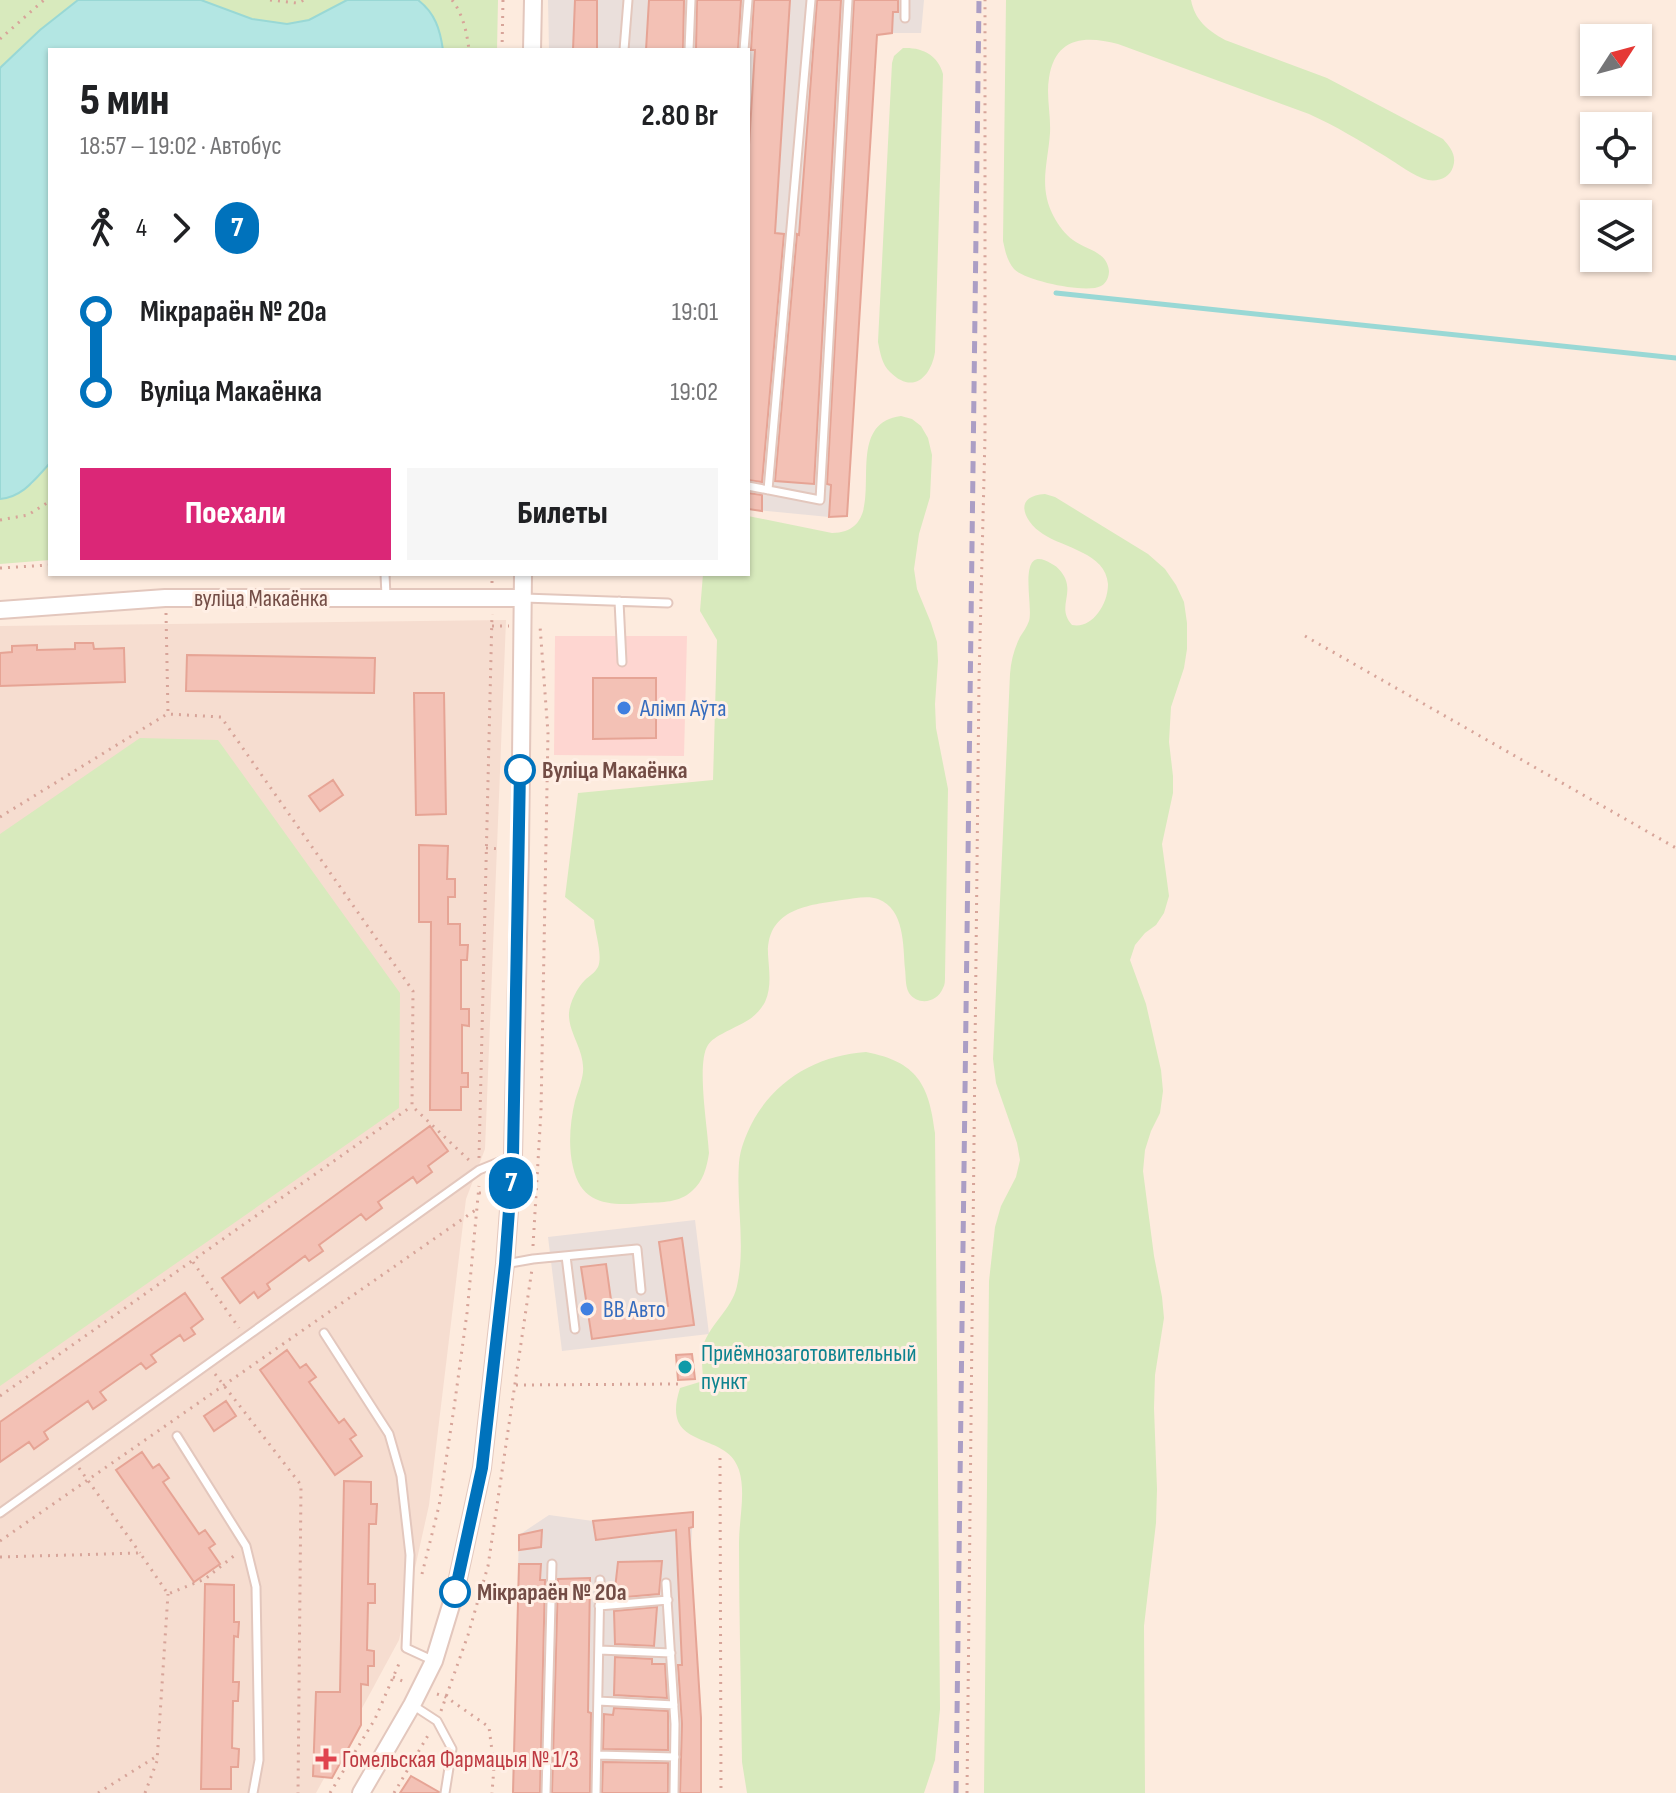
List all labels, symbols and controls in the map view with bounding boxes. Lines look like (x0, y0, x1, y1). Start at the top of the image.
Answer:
north arrow (1580, 24, 1652, 96)
map controls (1580, 24, 1652, 272)
text: 5 мин (80, 74, 169, 127)
text: 2.80 Br (641, 98, 718, 134)
button: locate (1580, 112, 1652, 184)
text: 18:57 – 19:02 · Автобус (80, 131, 282, 162)
button: layers (1580, 200, 1652, 272)
icon: walk (80, 206, 124, 250)
icon: forward (159, 206, 203, 250)
text: 7 (231, 211, 243, 244)
text: 4 (136, 213, 147, 244)
text: Мікрараён № 20а (140, 294, 327, 330)
text: 19:01 (672, 297, 718, 328)
text: Вуліца Макаёнка (140, 374, 322, 410)
text: 19:02 (670, 377, 718, 408)
button: Поехали (80, 468, 391, 560)
button: Билеты (407, 468, 718, 560)
street label: вуліца Макаёнка (194, 584, 328, 613)
place label: Алімп Аўта (639, 694, 726, 723)
marker: Алімп Аўта (615, 699, 633, 717)
marker: Вуліца Макаёнка (505, 755, 535, 785)
place label: Вуліца Макаёнка (542, 756, 688, 785)
line badge: 7 (485, 1157, 537, 1209)
text: 7 (505, 1166, 517, 1199)
place label: ВВ Авто (603, 1295, 666, 1324)
marker: ВВ Авто (578, 1300, 596, 1318)
place label: Приёмнозаготовительный пункт (701, 1339, 916, 1396)
marker: Приёмнозаготовительный пункт (676, 1358, 694, 1376)
marker: Мікрараён № 20а (440, 1577, 470, 1607)
place label: Мікрараён № 20а (477, 1578, 626, 1607)
place label: Гомельская Фармацыя № 1/3 (342, 1745, 579, 1774)
marker: Гомельская Фармацыя № 1/3 (317, 1750, 335, 1768)

